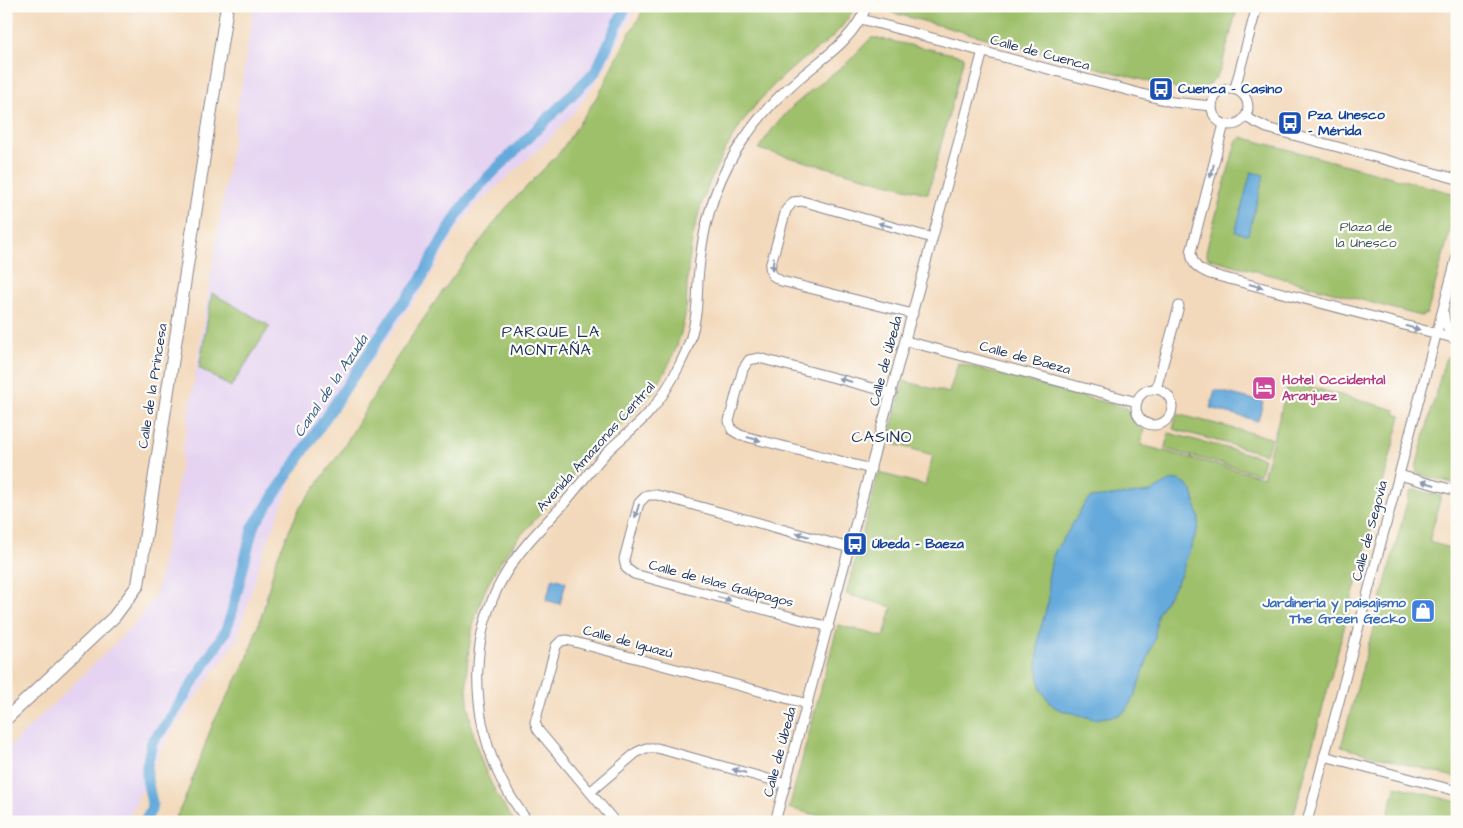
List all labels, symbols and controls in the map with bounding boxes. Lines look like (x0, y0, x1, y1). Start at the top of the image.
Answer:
street label: Calle de Cuenca (988, 30, 1092, 76)
bus stop icon: Cuenca - Casino (1148, 76, 1174, 102)
place label: Cuenca - Casino (1178, 79, 1282, 99)
place label: Pza. Unesco - Mérida (1308, 105, 1385, 141)
bus stop icon: Pza. Unesco - Mérida (1277, 110, 1303, 136)
one-way arrow (1208, 164, 1216, 179)
park label: Plaza de la Unesco (1335, 217, 1397, 253)
one-way arrow (878, 221, 893, 229)
one-way arrow (769, 256, 777, 272)
one-way arrow (1248, 282, 1263, 290)
street label: Calle de Úbeda (864, 314, 908, 408)
district label: PARQUE LA MONTAÑA (502, 321, 600, 361)
street label: Calle de la Princesa (133, 322, 173, 450)
one-way arrow (1405, 324, 1420, 332)
water label: Canal de la Azuda (289, 329, 374, 441)
street label: Calle de Baeza (977, 336, 1073, 380)
place label: Hotel Occidental Aranjuez (1282, 370, 1386, 406)
hotel icon: Hotel Occidental Aranjuez (1251, 375, 1277, 401)
one-way arrow (837, 376, 852, 384)
street label: Avenida Amazonas Central (532, 378, 660, 516)
district label: CASINO (851, 426, 913, 448)
one-way arrow (747, 435, 762, 443)
street label: Calle de Segovia (1347, 479, 1393, 583)
one-way arrow (1420, 479, 1435, 487)
one-way arrow (633, 503, 641, 518)
one-way arrow (795, 531, 810, 539)
bus stop icon: Úbeda - Baeza (842, 531, 868, 557)
place label: Úbeda - Baeza (872, 534, 965, 554)
street label: Calle de Islas Galápagos (646, 555, 796, 613)
place label: Jardinería y paisajismo The Green Gecko (1261, 593, 1406, 629)
one-way arrow (717, 595, 732, 603)
shop icon: Jardinería y paisajismo The Green Gecko (1410, 598, 1436, 624)
street label: Calle de Iguazú (581, 620, 675, 664)
street label: Calle de Úbeda (758, 705, 802, 799)
one-way arrow (732, 767, 747, 775)

